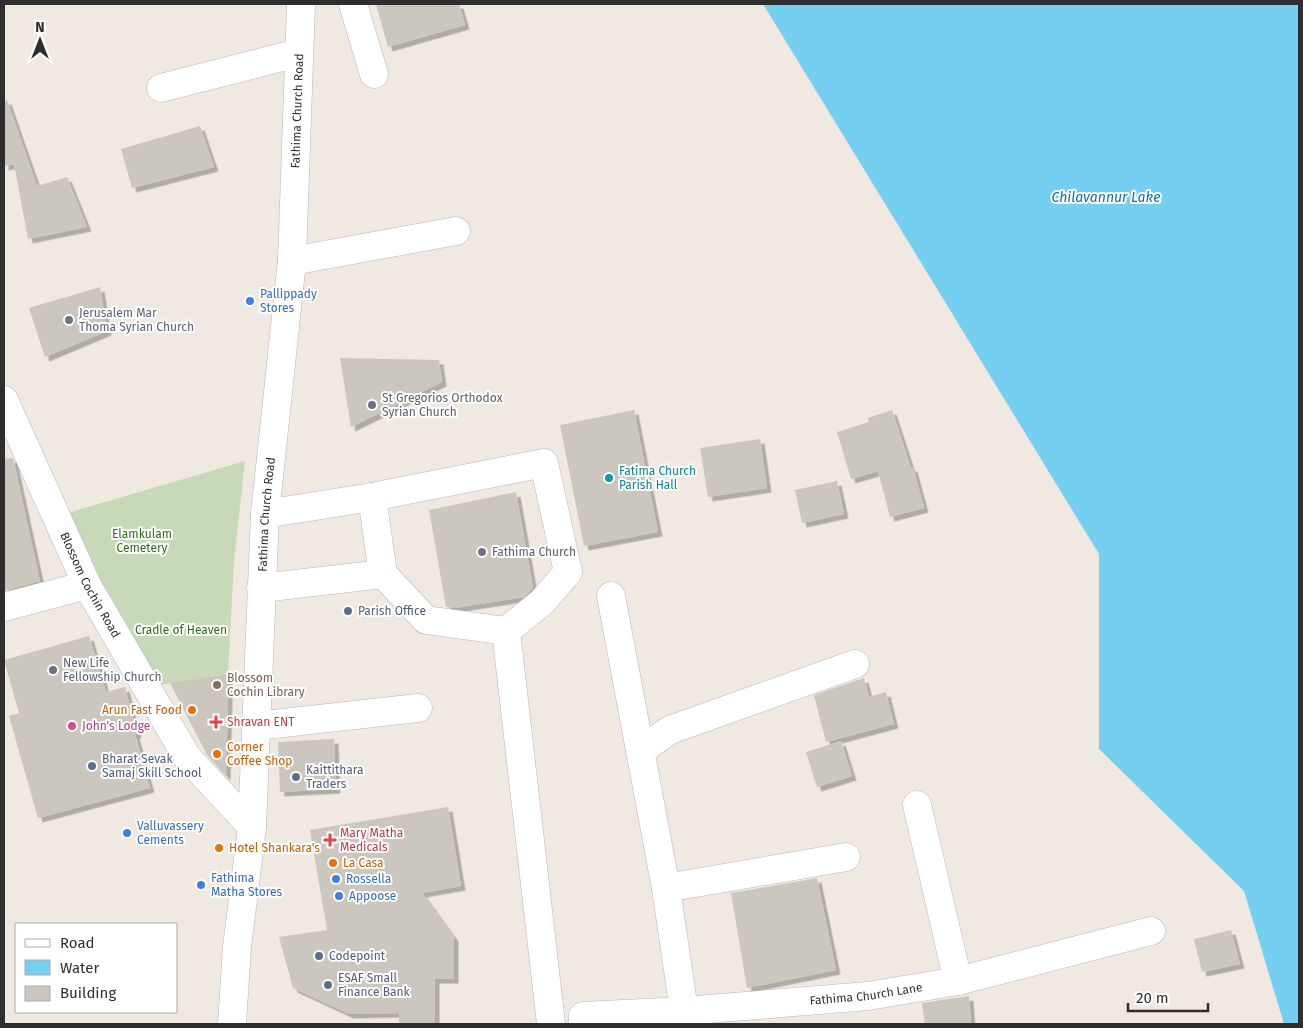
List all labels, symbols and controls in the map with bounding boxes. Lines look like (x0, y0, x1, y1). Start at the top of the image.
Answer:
north arrow (15, 15, 65, 65)
text: N (35, 19, 45, 36)
street label: Fathima Church Road (288, 53, 306, 169)
water label: Chilavannur Lake (1052, 189, 1160, 206)
place label: Pallippady Stores (260, 287, 317, 315)
marker: Pallippady Stores (244, 295, 256, 307)
place label: Jerusalem Mar Thoma Syrian Church (79, 306, 194, 334)
marker: Jerusalem Mar Thoma Syrian Church (63, 314, 75, 326)
place label: St Gregorios Orthodox Syrian Church (382, 391, 503, 419)
marker: St Gregorios Orthodox Syrian Church (366, 399, 378, 411)
street label: Fathima Church Road (256, 456, 278, 572)
place label: Fatima Church Parish Hall (619, 464, 696, 492)
marker: Fatima Church Parish Hall (603, 472, 615, 484)
park label: Elamkulam Cemetery (112, 527, 172, 555)
street label: Blossom Cochin Road (57, 530, 123, 640)
place label: Fathima Church (492, 545, 576, 559)
marker: Fathima Church (476, 546, 488, 558)
place label: Parish Office (358, 604, 426, 618)
marker: Parish Office (342, 605, 354, 617)
park label: Cradle of Heaven (135, 623, 227, 637)
place label: New Life Fellowship Church (63, 656, 162, 684)
marker: New Life Fellowship Church (47, 664, 59, 676)
place label: Blossom Cochin Library (227, 671, 305, 699)
marker: Blossom Cochin Library (211, 679, 223, 691)
place label: Arun Fast Food (102, 703, 182, 717)
marker: Arun Fast Food (186, 704, 198, 716)
marker: Shravan ENT (209, 715, 223, 729)
place label: Shravan ENT (227, 715, 295, 729)
place label: John's Lodge (82, 719, 150, 733)
marker: John's Lodge (66, 720, 78, 732)
place label: Corner Coffee Shop (227, 740, 292, 768)
marker: Corner Coffee Shop (211, 748, 223, 760)
place label: Bharat Sevak Samaj Skill School (102, 752, 202, 780)
marker: Bharat Sevak Samaj Skill School (86, 760, 98, 772)
place label: Kaittithara Traders (306, 763, 364, 791)
marker: Kaittithara Traders (290, 771, 302, 783)
place label: Valluvassery Cements (137, 819, 204, 847)
place label: Mary Matha Medicals (340, 826, 403, 854)
marker: Valluvassery Cements (121, 827, 133, 839)
marker: Mary Matha Medicals (324, 834, 336, 846)
place label: Hotel Shankara's (229, 841, 320, 855)
marker: Hotel Shankara's (213, 842, 225, 854)
place label: La Casa (343, 856, 384, 870)
marker: La Casa (327, 857, 339, 869)
place label: Fathima Matha Stores (211, 871, 282, 899)
place label: Rossella (346, 872, 391, 886)
marker: Rossella (330, 873, 342, 885)
marker: Fathima Matha Stores (195, 879, 207, 891)
place label: Appoose (349, 889, 396, 903)
marker: Appoose (333, 890, 345, 902)
legend (15, 923, 178, 1013)
text: Road (60, 934, 95, 952)
place label: Codepoint (329, 949, 386, 963)
marker: Codepoint (313, 950, 325, 962)
text: Water (60, 959, 99, 977)
place label: ESAF Small Finance Bank (338, 971, 411, 999)
marker: ESAF Small Finance Bank (322, 979, 334, 991)
street label: Fathima Church Lane (809, 980, 923, 1008)
scale bar (1128, 980, 1208, 1012)
text: Building (60, 984, 116, 1002)
text: 20 m (1136, 989, 1169, 1007)

